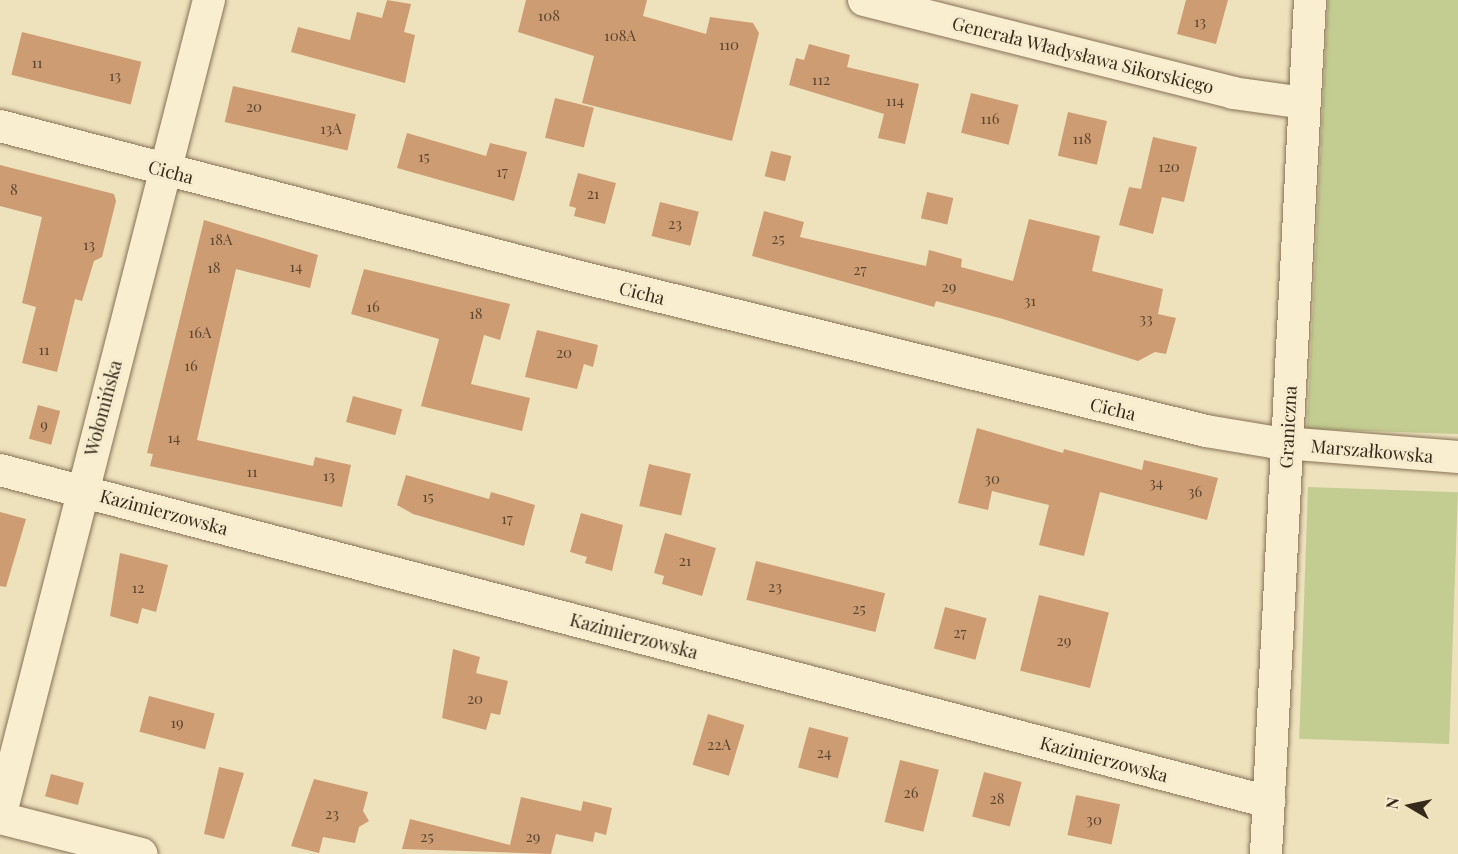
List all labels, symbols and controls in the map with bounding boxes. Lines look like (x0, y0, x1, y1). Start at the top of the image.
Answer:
house number: 108 (538, 7, 560, 25)
street label: Generała Władysława Sikorskiego (949, 12, 1217, 98)
house number: 13 (1194, 13, 1206, 31)
house number: 108A (604, 27, 636, 45)
house number: 110 (719, 36, 739, 54)
house number: 11 (31, 54, 43, 72)
house number: 13 (109, 67, 121, 85)
house number: 112 (812, 71, 830, 89)
house number: 114 (886, 92, 904, 110)
house number: 20 (246, 98, 262, 116)
house number: 116 (981, 110, 999, 128)
house number: 13A (320, 120, 342, 138)
house number: 118 (1073, 130, 1091, 148)
house number: 15 (418, 148, 430, 166)
street label: Cicha (146, 156, 196, 188)
house number: 120 (1158, 158, 1180, 176)
house number: 17 (496, 163, 508, 181)
house number: 8 (10, 181, 18, 199)
house number: 21 (587, 185, 599, 203)
house number: 23 (668, 215, 682, 233)
house number: 25 (771, 230, 785, 248)
house number: 18A (210, 231, 232, 249)
house number: 13 (83, 236, 95, 254)
house number: 14 (290, 258, 302, 276)
house number: 18 (207, 259, 221, 277)
house number: 27 (853, 261, 867, 279)
street label: Cicha (617, 277, 667, 309)
house number: 29 (942, 278, 956, 296)
house number: 31 (1024, 292, 1036, 310)
house number: 16 (366, 298, 380, 316)
house number: 18 (469, 305, 483, 323)
house number: 33 (1139, 310, 1153, 328)
house number: 16A (189, 324, 211, 342)
house number: 11 (38, 341, 50, 359)
house number: 20 (556, 344, 572, 362)
house number: 16 (184, 357, 198, 375)
street label: Wołomińska (80, 358, 126, 458)
street label: Graniczna (1275, 385, 1301, 469)
street label: Cicha (1088, 393, 1138, 425)
house number: 9 (40, 416, 48, 434)
house number: 14 (168, 429, 180, 447)
street label: Marszałkowska (1310, 435, 1434, 467)
house number: 11 (246, 463, 258, 481)
house number: 13 (323, 467, 335, 485)
house number: 30 (984, 470, 1000, 488)
house number: 34 (1149, 474, 1163, 492)
house number: 36 (1188, 483, 1202, 501)
street label: Kazimierzowska (98, 485, 230, 539)
house number: 15 (422, 488, 434, 506)
house number: 17 (501, 510, 513, 528)
house number: 21 (679, 552, 691, 570)
house number: 23 (768, 578, 782, 596)
house number: 12 (132, 579, 144, 597)
house number: 25 (852, 600, 866, 618)
street label: Kazimierzowska (568, 609, 700, 663)
house number: 27 (953, 624, 967, 642)
house number: 29 (1057, 632, 1071, 650)
house number: 20 (467, 690, 483, 708)
house number: 19 (170, 714, 184, 732)
street label: Kazimierzowska (1038, 732, 1170, 786)
house number: 22A (707, 736, 731, 754)
house number: 24 (817, 744, 831, 762)
north arrow (1380, 776, 1440, 836)
house number: 26 (904, 784, 918, 802)
house number: 28 (990, 790, 1004, 808)
text: N (1380, 796, 1403, 810)
house number: 23 (325, 805, 339, 823)
house number: 30 (1086, 811, 1102, 829)
house number: 25 (420, 828, 434, 846)
house number: 29 (526, 828, 540, 846)

